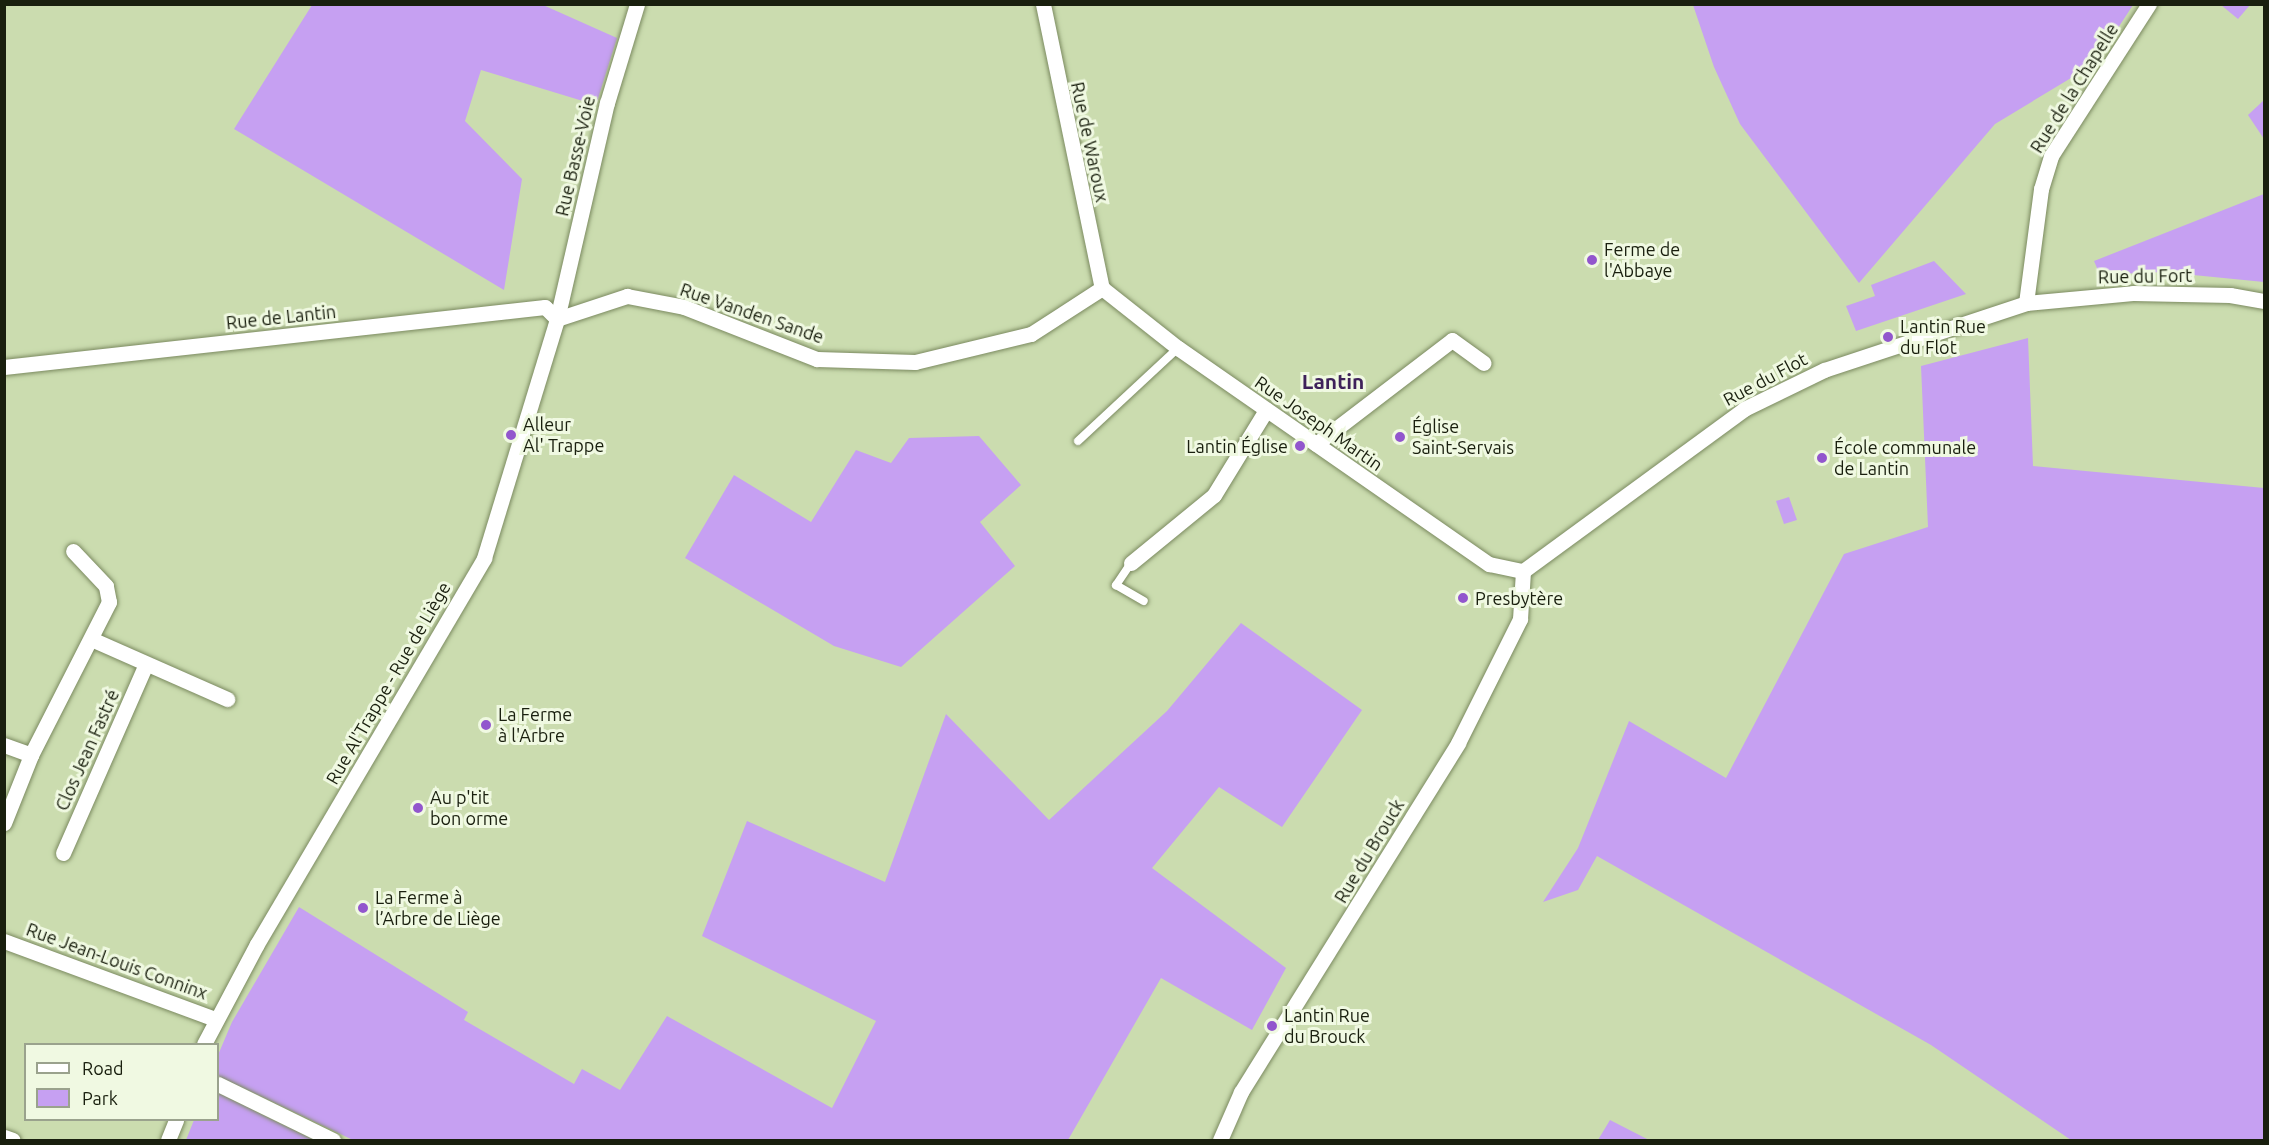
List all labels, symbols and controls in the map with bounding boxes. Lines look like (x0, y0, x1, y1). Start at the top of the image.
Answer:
street label: Rue de la Chapelle (2025, 19, 2123, 157)
street label: Rue de Waroux (1067, 80, 1113, 204)
street label: Rue Basse-Voie (551, 94, 599, 218)
place label: Ferme de l'Abbaye (1604, 239, 1680, 282)
marker: Ferme de l'Abbaye (1585, 253, 1599, 267)
street label: Rue du Fort (2098, 264, 2192, 288)
street label: Rue Vanden Sande (677, 278, 827, 348)
street label: Rue de Lantin (225, 300, 337, 334)
place label: Lantin Rue du Flot (1900, 316, 1986, 358)
marker: Lantin Rue du Flot (1881, 330, 1895, 344)
street label: Rue du Flot (1719, 348, 1811, 410)
district label: Lantin (1302, 368, 1364, 394)
street label: Rue Joseph Martin (1251, 371, 1387, 475)
place label: Alleur Al' Trappe (523, 414, 604, 456)
place label: Église Saint-Servais (1412, 416, 1514, 458)
marker: Alleur Al' Trappe (504, 428, 518, 442)
marker: Église Saint-Servais (1393, 430, 1407, 444)
place label: Lantin Église (1186, 435, 1288, 457)
place label: École communale de Lantin (1834, 437, 1976, 480)
marker: Lantin Église (1293, 439, 1307, 453)
marker: École communale de Lantin (1815, 451, 1829, 465)
street label: Rue Al'Trappe - Rue de Liège (321, 578, 455, 788)
place label: Presbytère (1475, 587, 1563, 609)
marker: Presbytère (1456, 591, 1470, 605)
street label: Clos Jean Fastré (51, 686, 123, 814)
place label: La Ferme à l'Arbre (498, 704, 572, 746)
marker: La Ferme à l'Arbre (479, 718, 493, 732)
place label: Au p'tit bon orme (430, 787, 508, 830)
street label: Rue du Brouck (1330, 795, 1408, 907)
marker: Au p'tit bon orme (411, 801, 425, 815)
place label: La Ferme à l’Arbre de Liège (375, 887, 501, 930)
marker: La Ferme à l’Arbre de Liège (356, 901, 370, 915)
street label: Rue Jean-Louis Conninx (23, 918, 211, 1004)
place label: Lantin Rue du Brouck (1284, 1005, 1370, 1048)
marker: Lantin Rue du Brouck (1265, 1019, 1279, 1033)
legend (24, 1043, 219, 1121)
text: Road (82, 1058, 124, 1078)
text: Park (82, 1088, 118, 1108)

